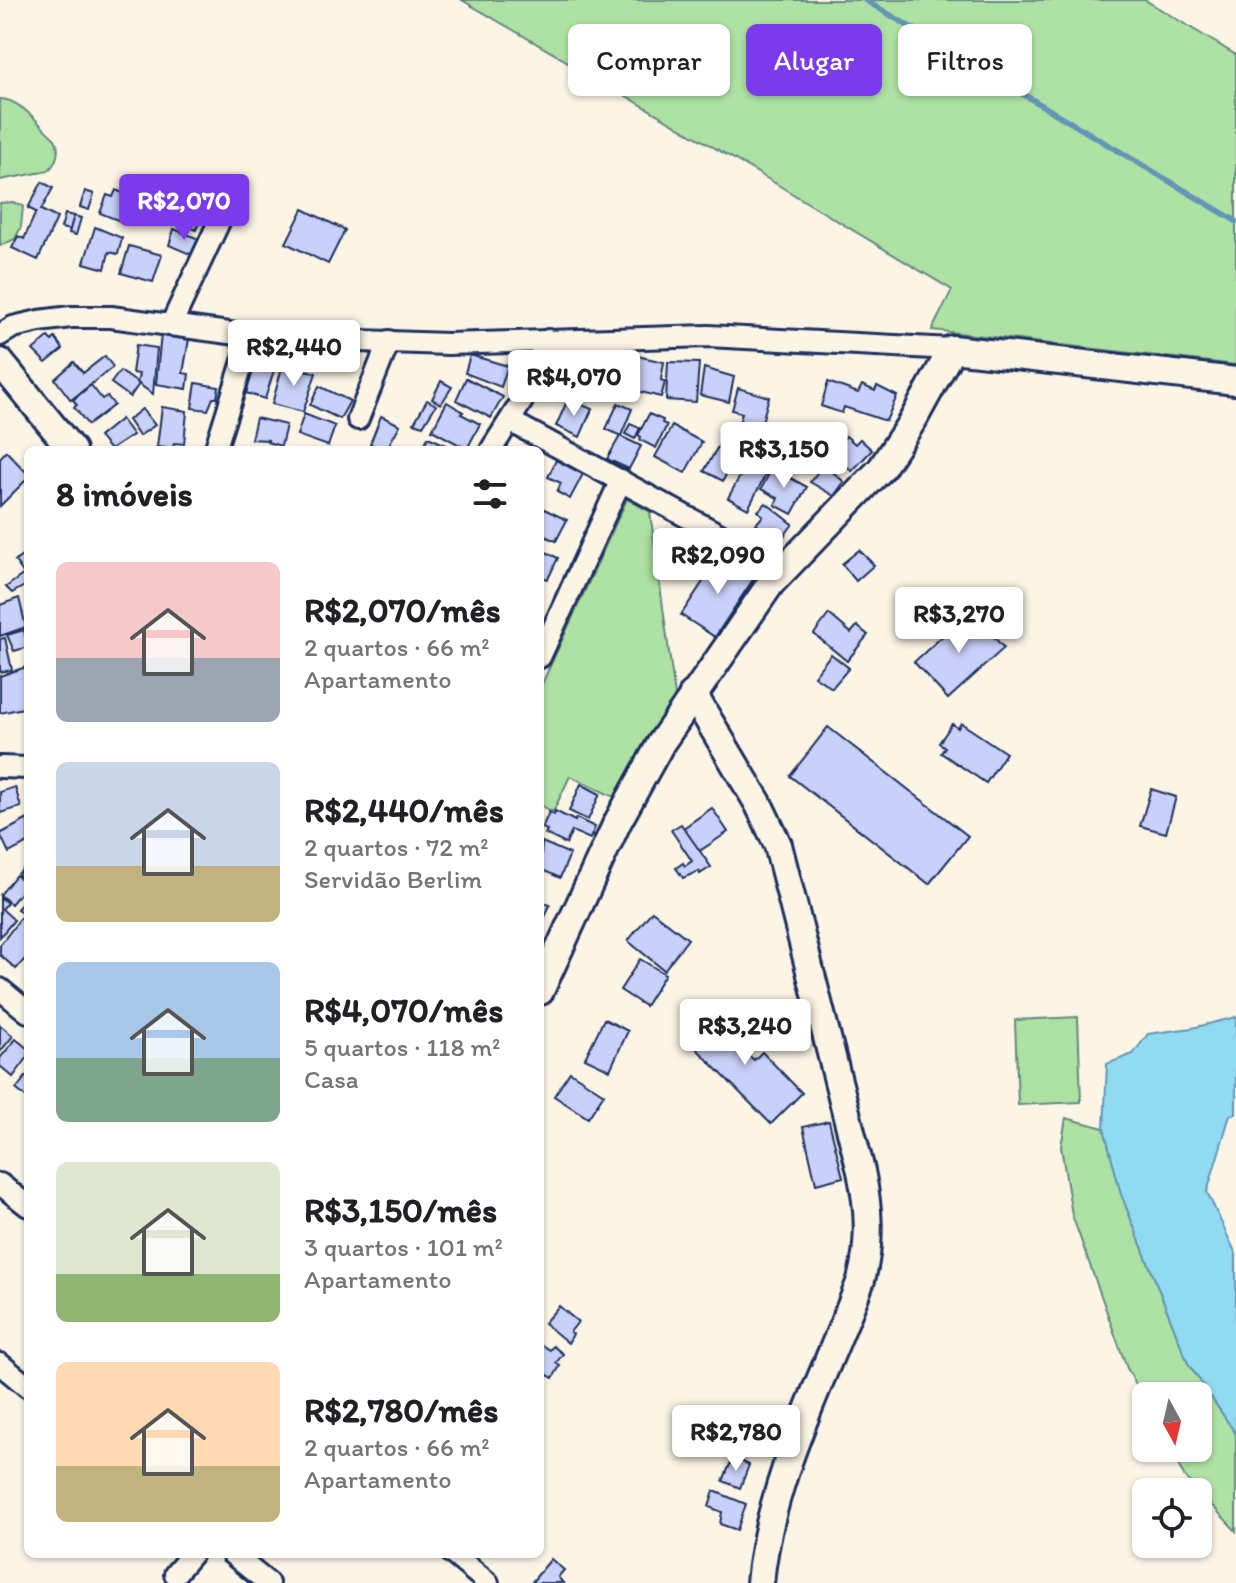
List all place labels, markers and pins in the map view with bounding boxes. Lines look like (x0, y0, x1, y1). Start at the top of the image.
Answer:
pin: R$2,070 (110, 174, 258, 242)
pin: R$2,440 (220, 320, 368, 388)
pin: R$4,070 (500, 350, 648, 418)
pin: R$3,150 (710, 422, 858, 490)
pin: R$2,090 (644, 528, 792, 596)
pin: R$3,270 (885, 587, 1033, 655)
pin: R$3,240 (671, 999, 819, 1067)
pin: R$2,780 (662, 1405, 810, 1473)

